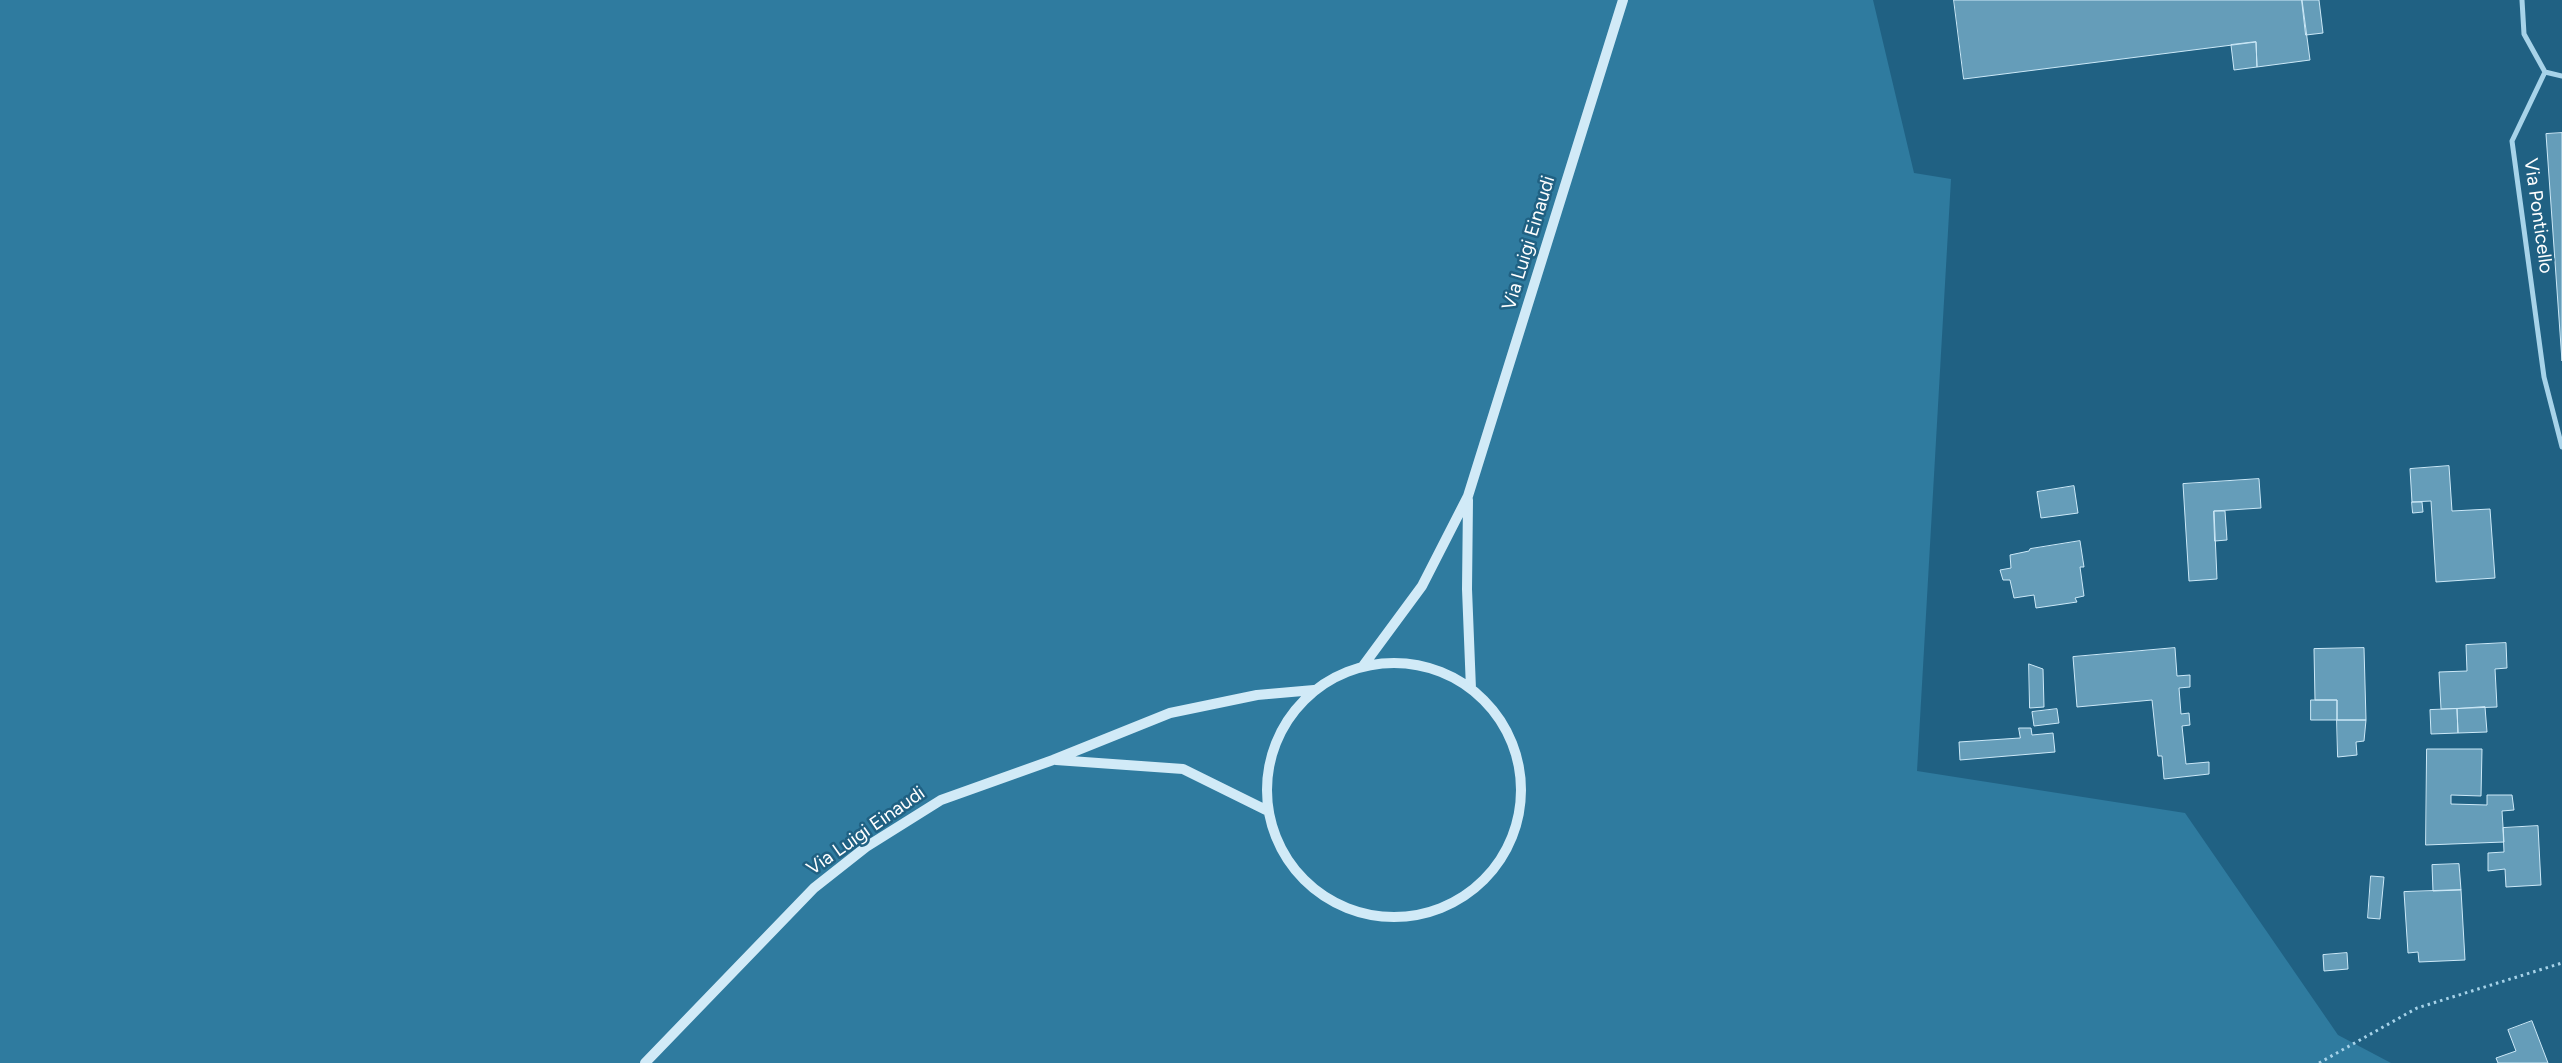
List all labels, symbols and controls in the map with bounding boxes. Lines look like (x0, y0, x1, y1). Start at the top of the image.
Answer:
street label: Via Ponticello (2519, 157, 2557, 275)
street label: Via Luigi Einaudi (1498, 173, 1560, 313)
street label: Via Luigi Einaudi (802, 782, 930, 880)

